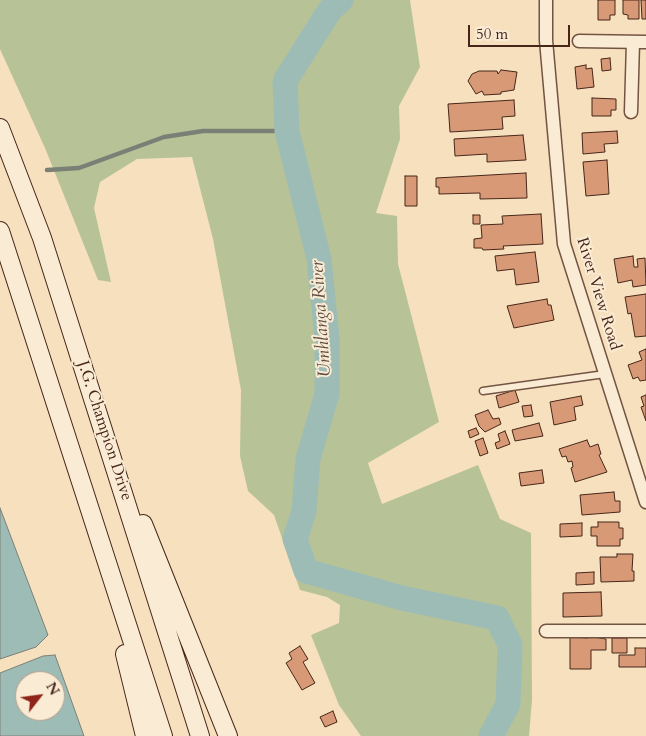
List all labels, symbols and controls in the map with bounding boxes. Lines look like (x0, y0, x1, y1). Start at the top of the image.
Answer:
scale bar (471, 15, 574, 47)
text: 50 m (476, 24, 508, 44)
street label: River View Road (572, 235, 624, 353)
water label: Umhlanga River (307, 260, 337, 378)
street label: J.G. Champion Drive (72, 359, 136, 503)
north arrow (15, 671, 65, 721)
text: N (41, 679, 64, 699)

